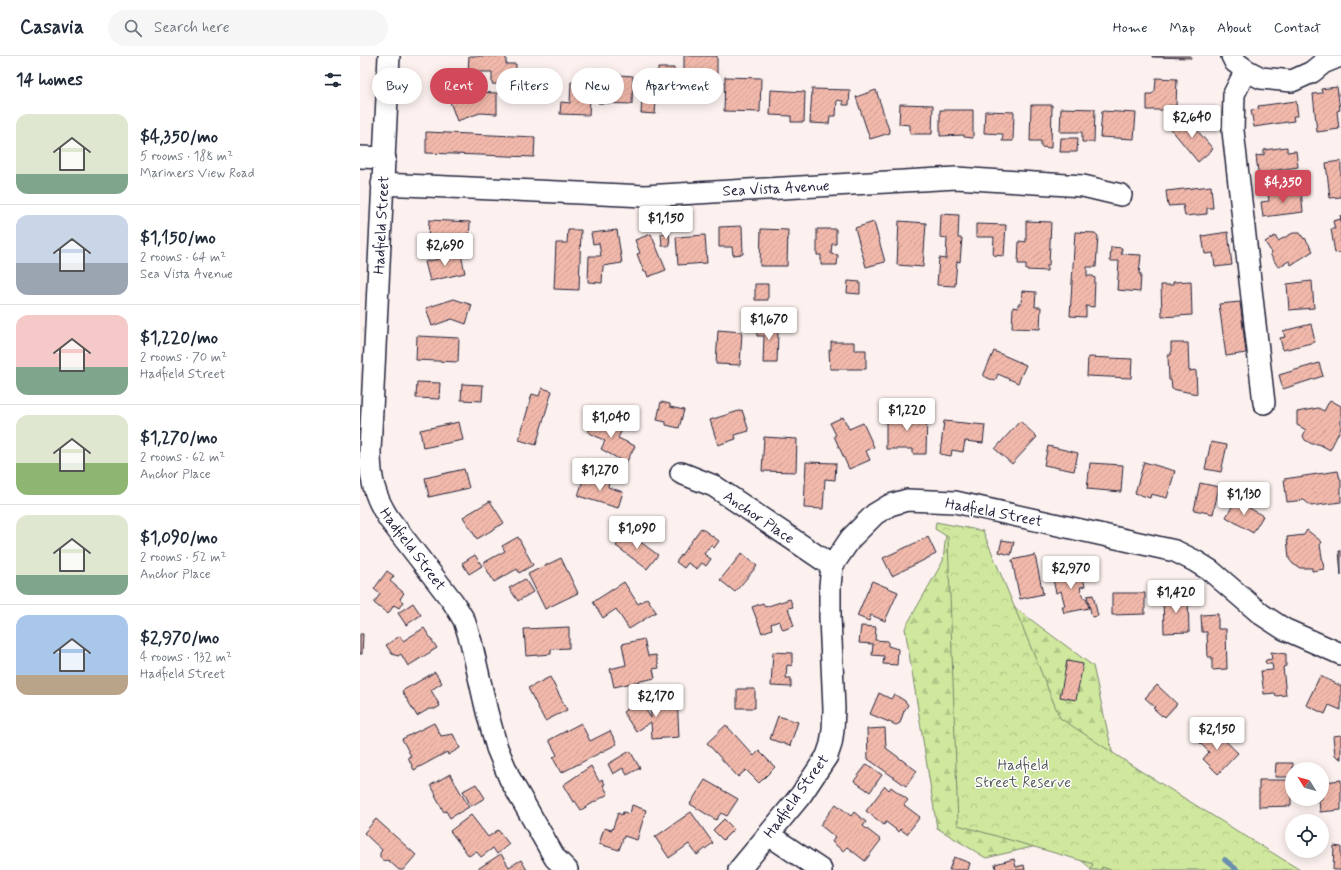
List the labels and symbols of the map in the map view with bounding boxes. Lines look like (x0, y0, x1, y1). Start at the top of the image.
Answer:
pin: $2,640 (1159, 105, 1225, 139)
pin: $4,350 (1250, 170, 1316, 204)
street label: Hadfield Street (369, 175, 395, 275)
street label: Sea Vista Avenue (722, 176, 830, 202)
pin: $1,150 (633, 206, 699, 240)
pin: $2,690 (412, 233, 478, 267)
pin: $1,670 (736, 307, 802, 341)
pin: $1,220 (874, 398, 940, 432)
pin: $1,040 (578, 405, 644, 439)
pin: $1,270 (567, 458, 633, 492)
pin: $1,130 (1211, 482, 1277, 516)
street label: Anchor Place (719, 487, 798, 549)
street label: Hadfield Street (943, 494, 1044, 532)
street label: Hadfield Street (374, 504, 450, 595)
pin: $1,090 (604, 516, 670, 550)
pin: $2,970 (1038, 556, 1104, 590)
pin: $1,420 (1143, 580, 1209, 614)
pin: $2,170 (623, 684, 689, 718)
pin: $2,150 (1184, 717, 1250, 751)
street label: Hadfield Street (760, 751, 834, 842)
park label: Hadfield Street Reserve (975, 756, 1071, 793)
north arrow (1285, 762, 1329, 806)

